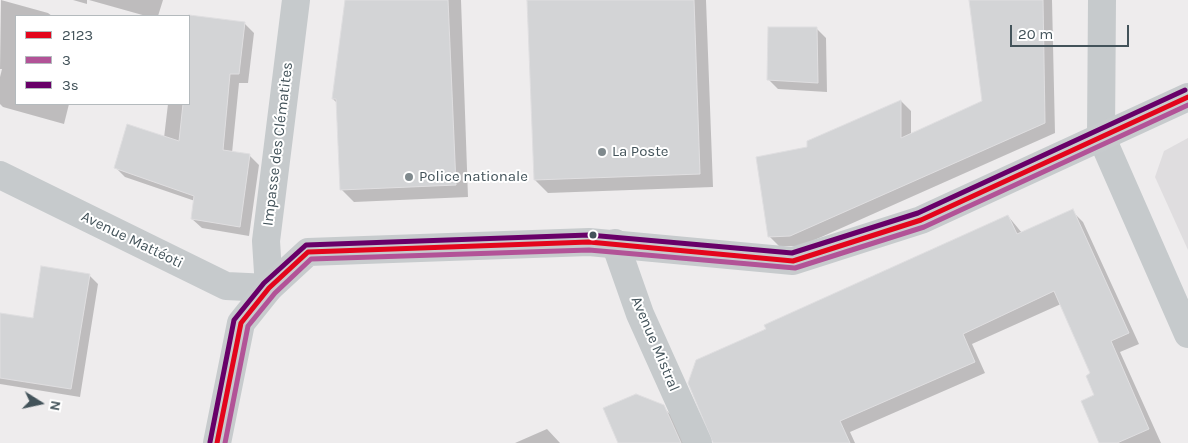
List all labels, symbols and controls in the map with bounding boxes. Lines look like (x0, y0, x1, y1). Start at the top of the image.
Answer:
legend (15, 15, 190, 105)
scale bar (1013, 15, 1132, 47)
text: 20 m (1018, 25, 1053, 43)
text: 2123 (62, 26, 93, 44)
text: 3 (62, 51, 71, 69)
street label: Impasse des Clématites (259, 61, 297, 227)
text: 3s (62, 76, 79, 94)
place label: La Poste (612, 143, 669, 161)
marker: La Poste (596, 146, 608, 158)
place label: Police nationale (419, 168, 528, 186)
marker: Police nationale (403, 171, 415, 183)
street label: Avenue Mattéoti (78, 208, 186, 272)
unlabelled marker (588, 230, 598, 240)
street label: Avenue Mistral (627, 294, 683, 394)
north arrow (15, 378, 65, 428)
text: N (46, 399, 65, 412)

